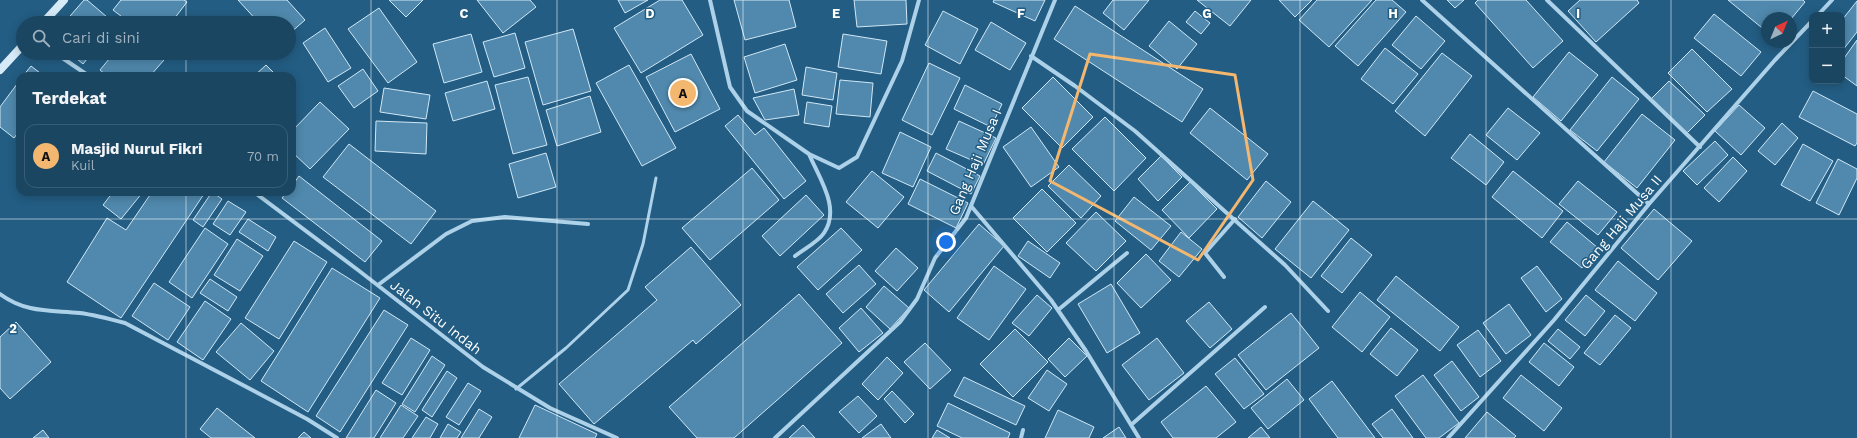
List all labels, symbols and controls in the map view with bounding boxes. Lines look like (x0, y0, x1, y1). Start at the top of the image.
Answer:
text: C (460, 6, 469, 21)
text: D (645, 6, 655, 21)
text: E (832, 6, 840, 21)
text: F (1017, 6, 1025, 21)
text: G (1202, 6, 1212, 21)
text: H (1388, 6, 1398, 21)
text: I (1576, 6, 1580, 21)
north arrow (1761, 12, 1797, 48)
map controls (1809, 12, 1845, 84)
button: + (1809, 12, 1845, 48)
search box (16, 16, 296, 60)
icon: search (30, 27, 52, 49)
text: Cari di sini (62, 29, 140, 47)
button: − (1809, 48, 1845, 84)
pin: A (670, 78, 696, 108)
text: Terdekat (32, 88, 107, 108)
street label: Gang Haji Musa I (945, 107, 1005, 217)
text: Masjid Nurul Fikri (71, 140, 202, 158)
text: A (42, 149, 50, 164)
text: 70 m (247, 149, 279, 164)
text: Kuil (71, 158, 95, 173)
street label: Gang Haji Musa II (1577, 172, 1665, 272)
your location (936, 232, 956, 252)
street label: Jalan Situ Indah (387, 276, 485, 358)
text: 2 (9, 321, 17, 336)

